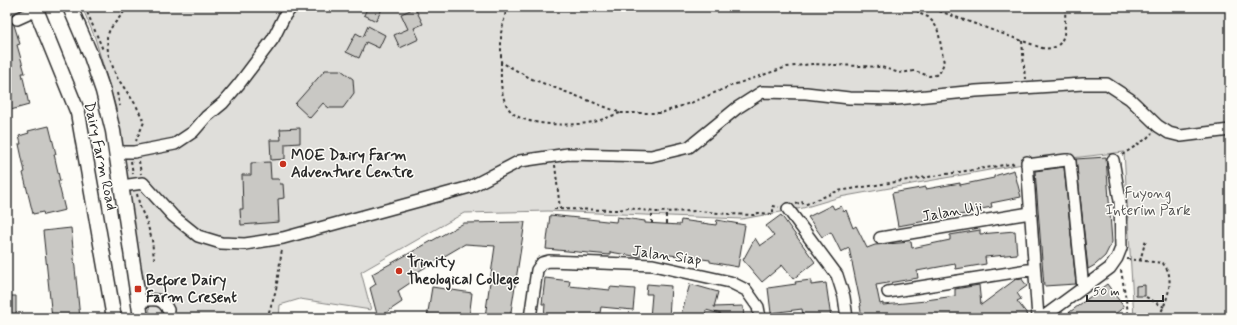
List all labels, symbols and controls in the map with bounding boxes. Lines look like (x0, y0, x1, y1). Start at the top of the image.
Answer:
street label: Dairy Farm Road (79, 100, 121, 212)
place label: MOE Dairy Farm Adventure Centre (291, 146, 414, 183)
marker: MOE Dairy Farm Adventure Centre (278, 159, 288, 169)
park label: Fuyong Interim Park (1105, 184, 1191, 221)
street label: Jalan Uji (921, 197, 984, 227)
street label: Jalan Siap (631, 241, 703, 271)
place label: Trinity Theological College (407, 253, 520, 291)
marker: Trinity Theological College (394, 266, 404, 276)
place label: Before Dairy Farm Cresent (146, 271, 237, 308)
scale bar (1087, 277, 1163, 303)
marker: Before Dairy Farm Cresent (133, 284, 143, 294)
text: 50 m (1093, 284, 1120, 300)

